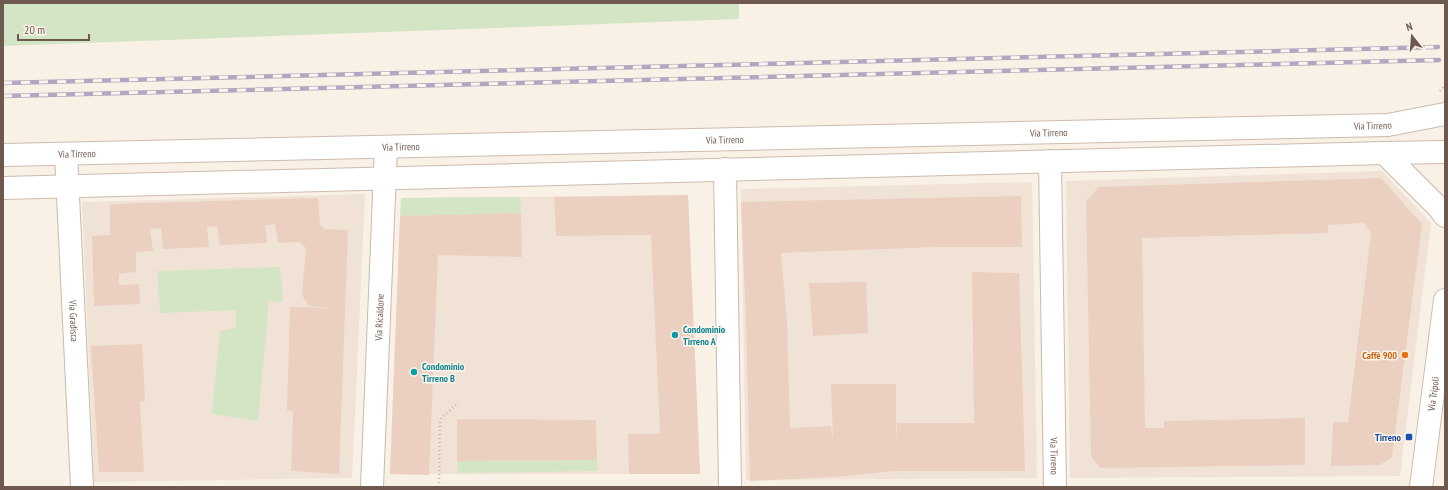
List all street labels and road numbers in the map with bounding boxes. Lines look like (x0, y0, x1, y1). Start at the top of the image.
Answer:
street label: Via Tirreno (1353, 118, 1393, 133)
street label: Via Tirreno (1029, 126, 1068, 140)
street label: Via Tirreno (705, 133, 744, 147)
street label: Via Tirreno (381, 140, 420, 154)
street label: Via Tirreno (57, 147, 96, 161)
street label: Via Ricaldone (372, 293, 387, 342)
street label: Via Gradisca (66, 299, 81, 342)
street label: Via Tripoli (1425, 376, 1442, 413)
street label: Via Tirreno (1047, 436, 1061, 475)

